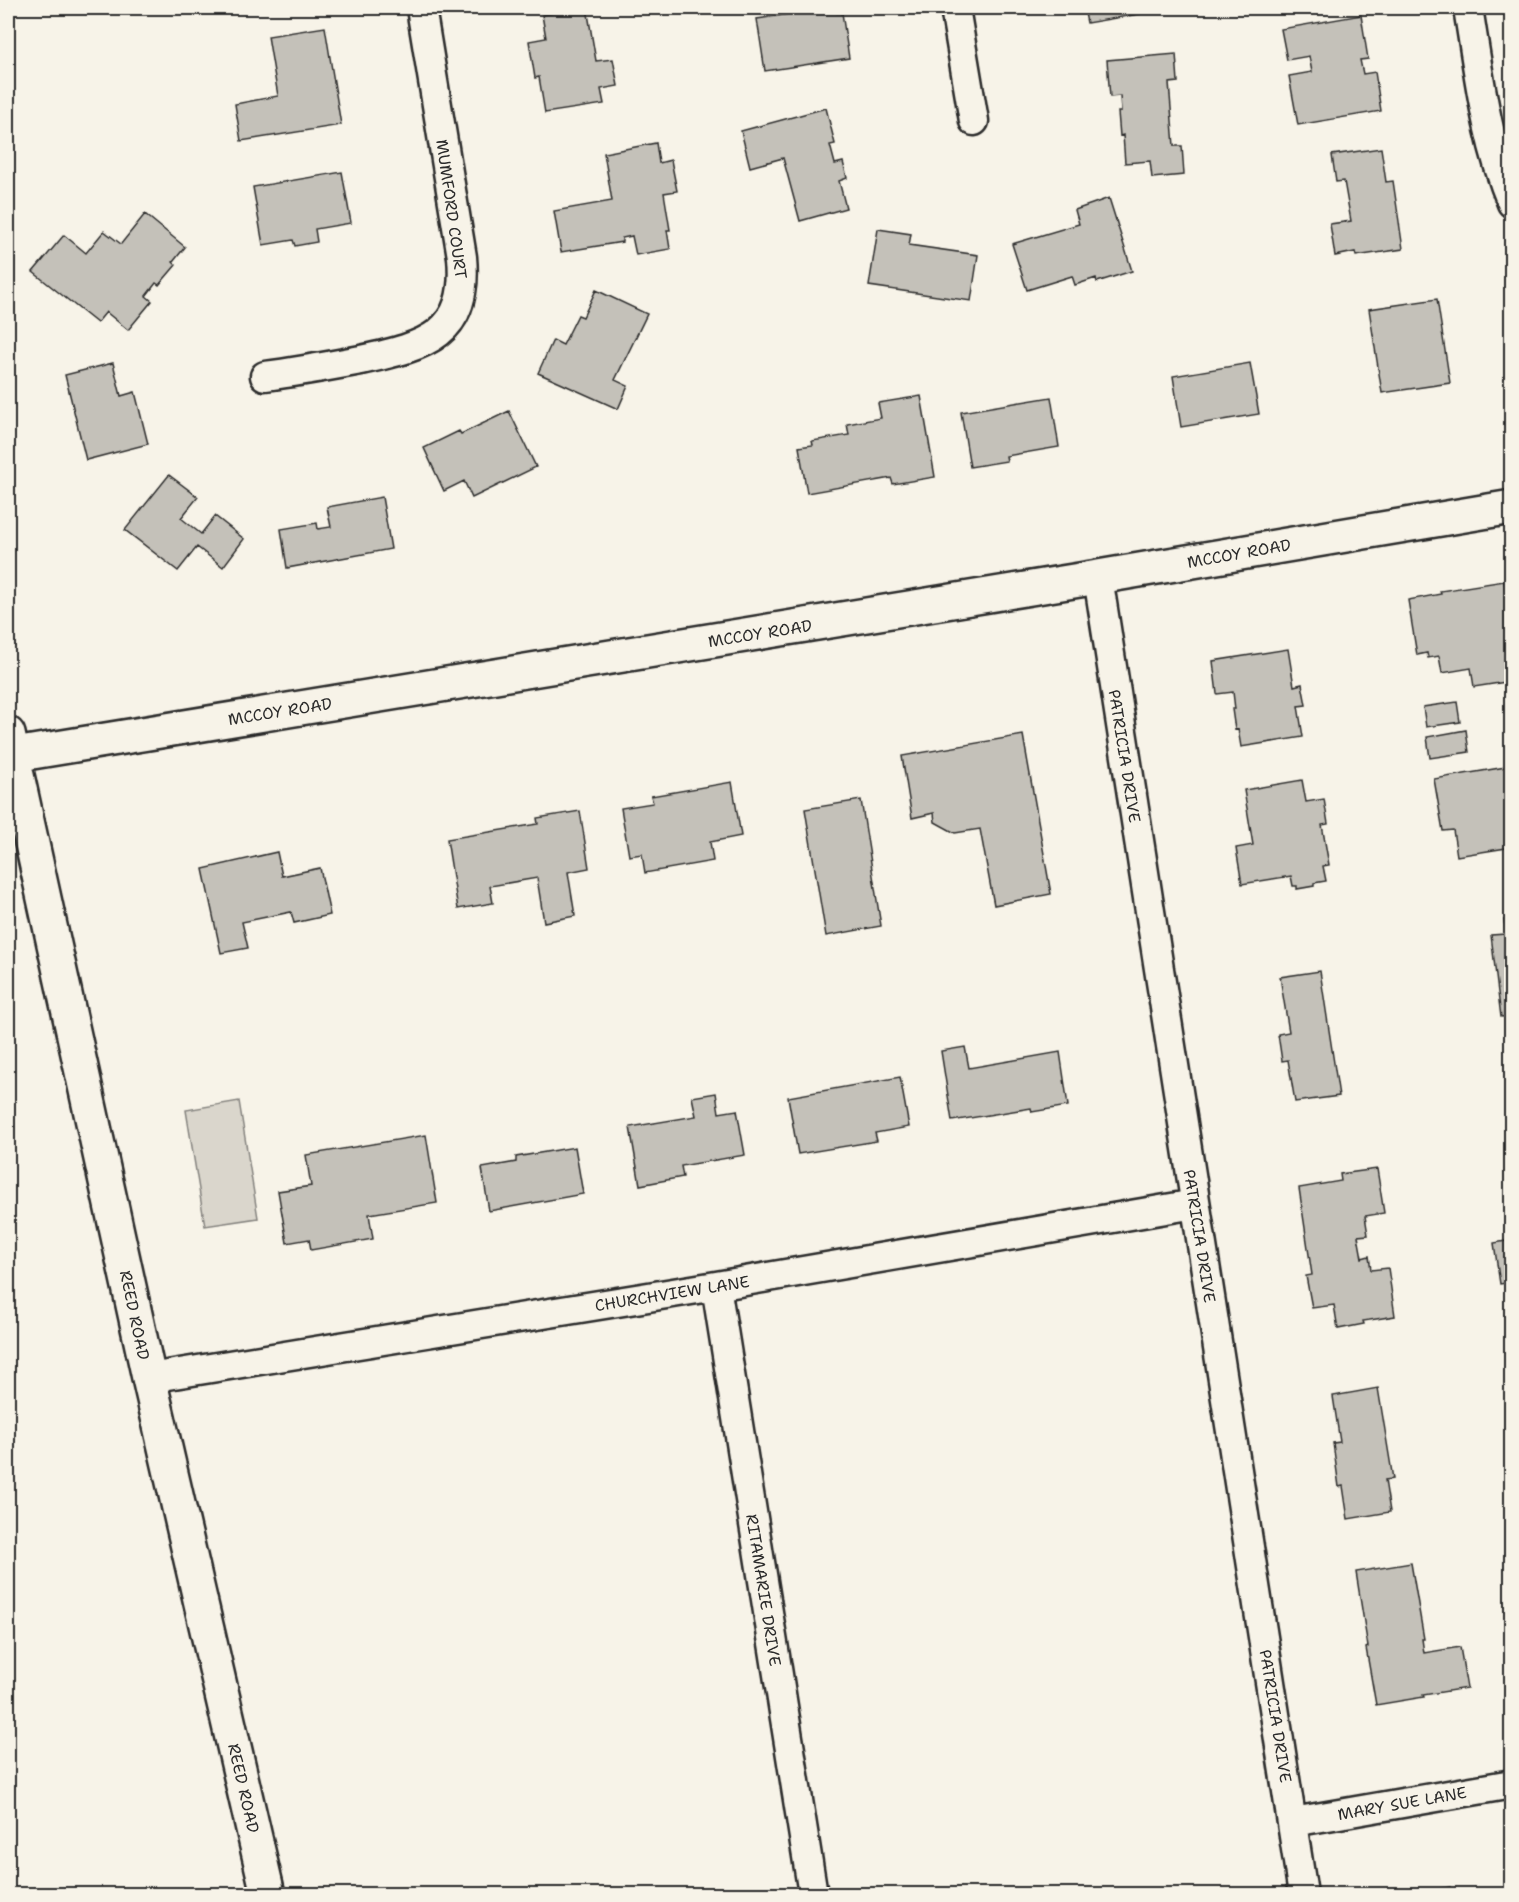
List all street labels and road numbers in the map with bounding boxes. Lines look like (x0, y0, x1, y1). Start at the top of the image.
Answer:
street label: MUMFORD COURT (431, 138, 472, 280)
street label: MCCOY ROAD (1186, 534, 1293, 573)
street label: MCCOY ROAD (707, 615, 814, 652)
street label: PATRICIA DRIVE (1104, 688, 1145, 824)
street label: MCCOY ROAD (227, 693, 334, 730)
street label: PATRICIA DRIVE (1179, 1168, 1220, 1304)
street label: REED ROAD (115, 1268, 154, 1362)
street label: CHURCHVIEW LANE (593, 1271, 751, 1316)
street label: RITAMARIE DRIVE (741, 1512, 786, 1668)
street label: PATRICIA DRIVE (1255, 1648, 1296, 1784)
street label: REED ROAD (223, 1741, 264, 1835)
street label: MARY SUE LANE (1336, 1782, 1468, 1825)

